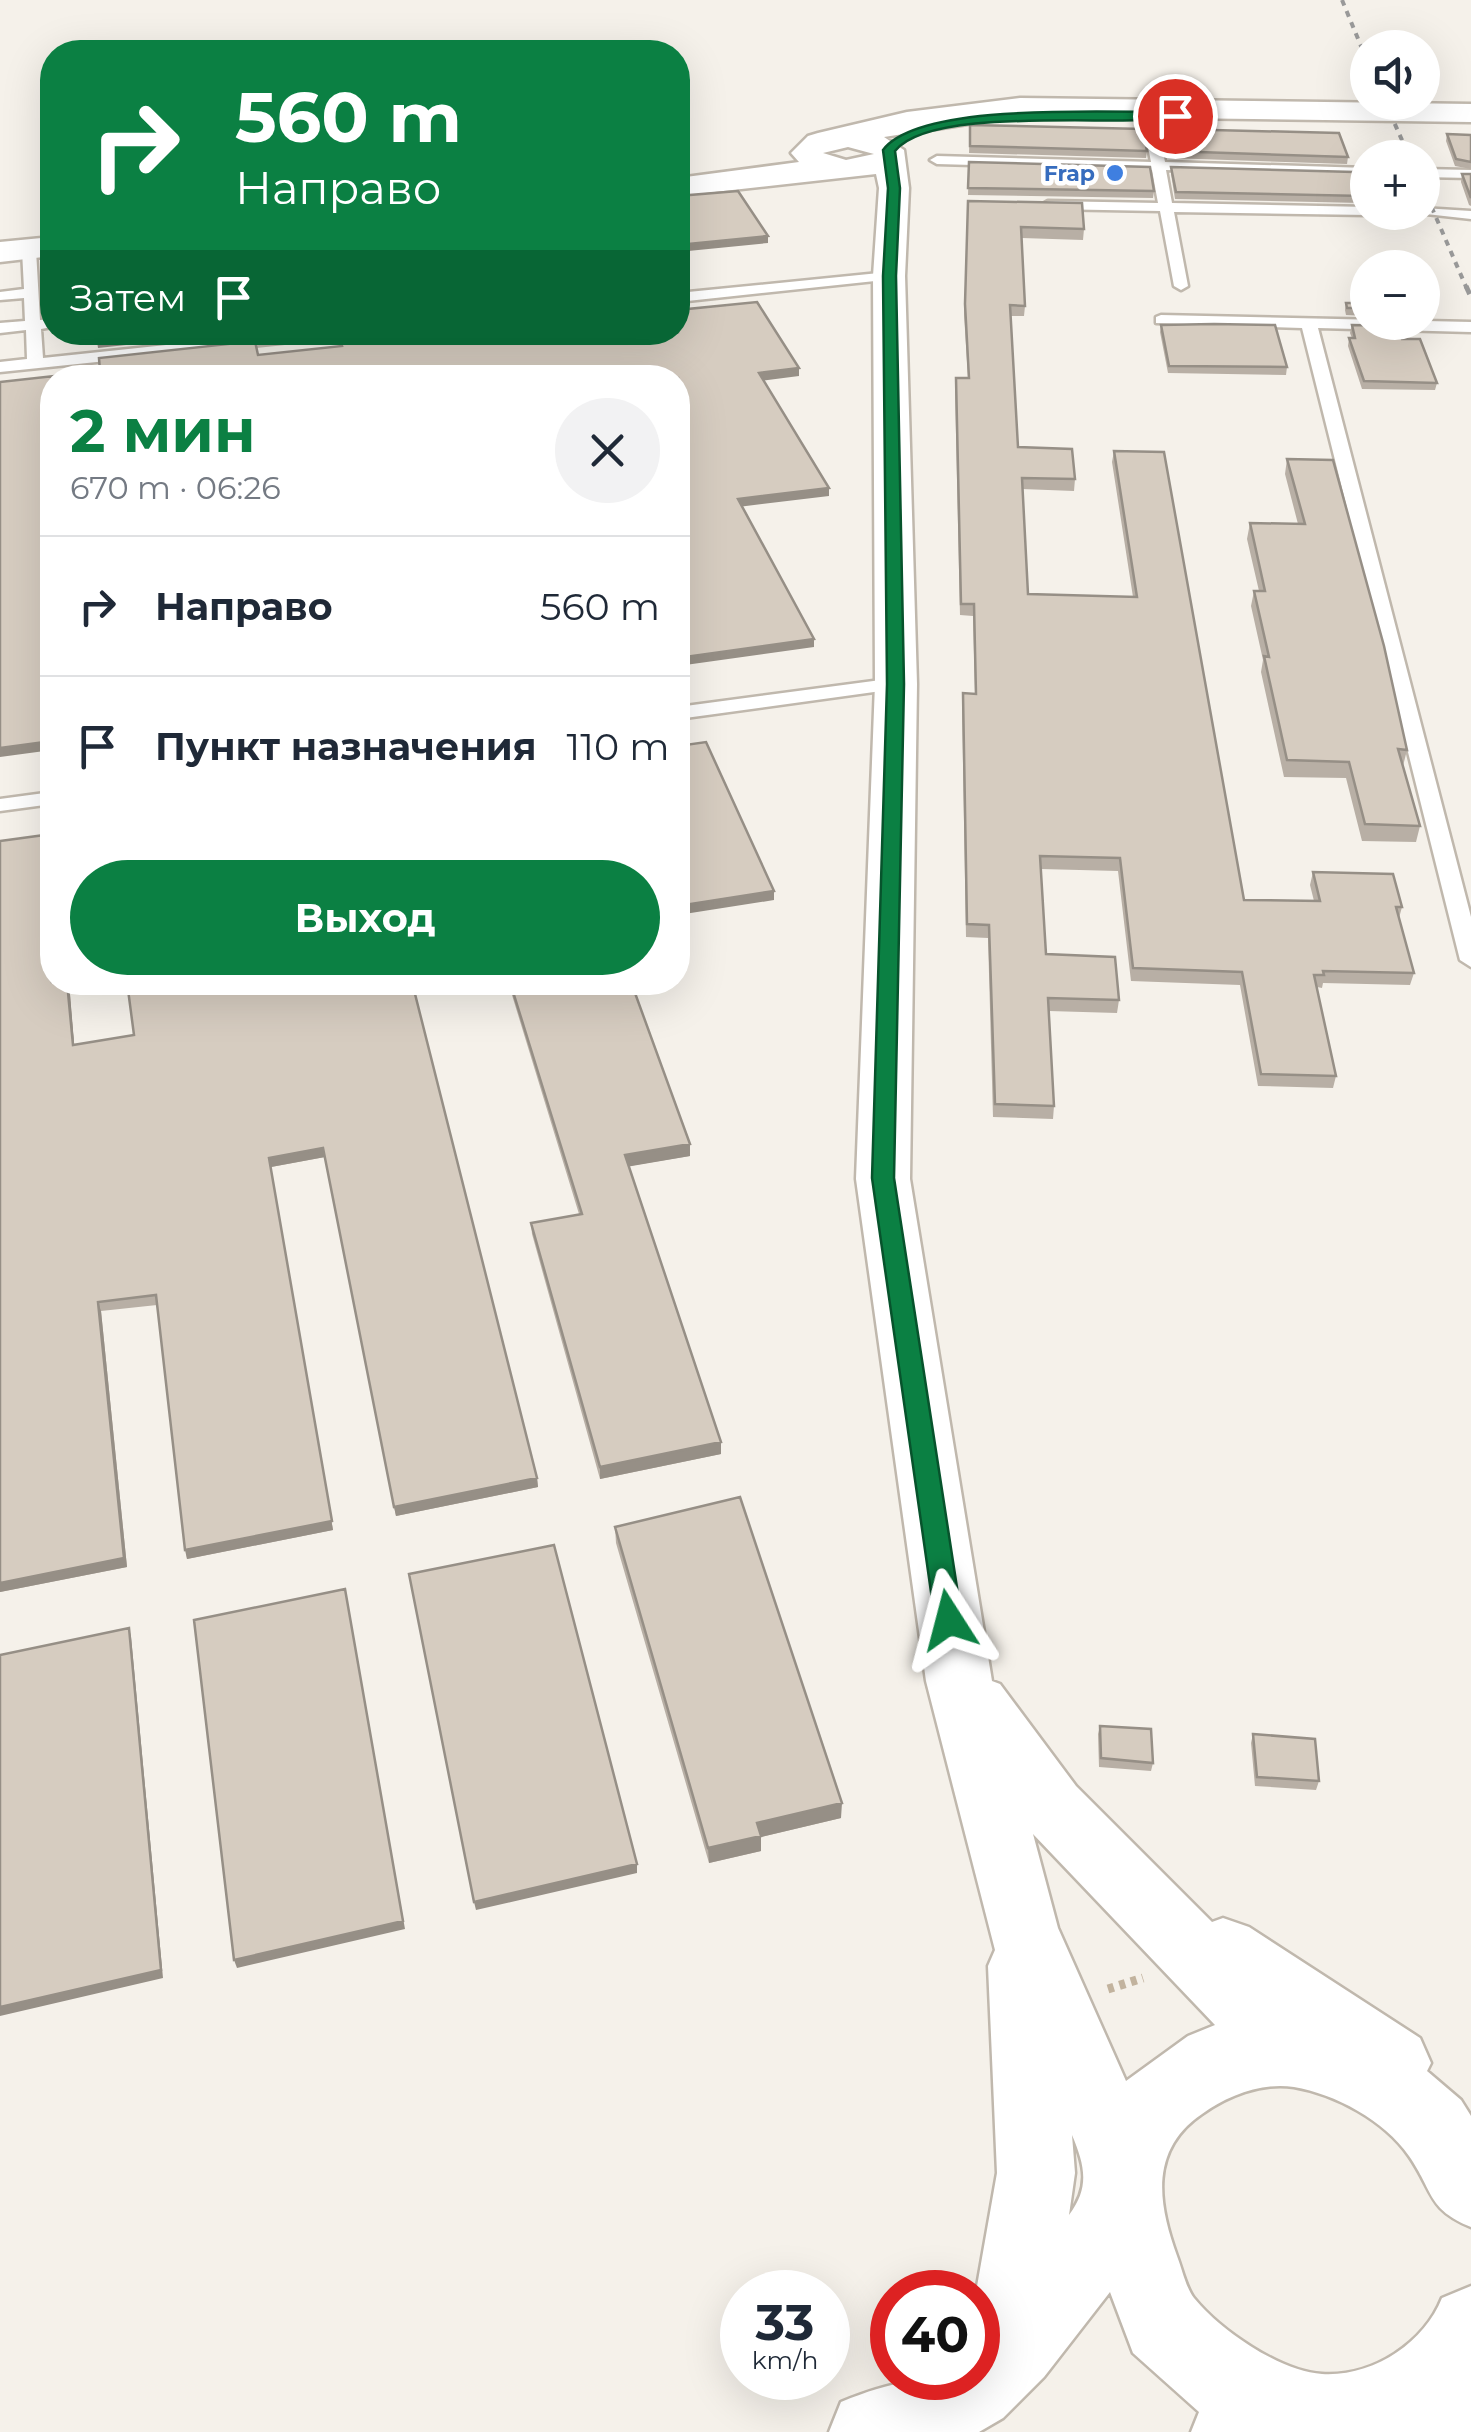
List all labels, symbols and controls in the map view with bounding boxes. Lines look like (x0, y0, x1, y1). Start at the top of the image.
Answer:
map controls (1350, 30, 1440, 340)
button: sound (1350, 30, 1440, 120)
text: 560 m (235, 74, 462, 160)
pin (1133, 74, 1218, 159)
icon: right (70, 80, 200, 210)
icon: arrive (1148, 89, 1203, 144)
button: + (1350, 140, 1440, 230)
text: Направо (235, 160, 441, 215)
place label: Frap (1044, 160, 1095, 187)
marker: Frap (1104, 162, 1126, 184)
button: − (1350, 250, 1440, 340)
icon: arrive (206, 270, 261, 325)
text: Затем (70, 274, 186, 321)
text: 2 мин (70, 394, 256, 467)
button: close (555, 398, 660, 503)
text: 670 m · 06:26 (70, 468, 281, 507)
icon: right (70, 579, 125, 634)
text: Направо (155, 583, 333, 630)
text: 560 m (540, 583, 660, 630)
icon: arrive (70, 719, 125, 774)
text: Пункт назначения (155, 723, 537, 770)
text: 110 m (567, 723, 669, 770)
button: Выход (70, 860, 660, 975)
position arrow (897, 1568, 1001, 1672)
speed limit sign: 40 (870, 2270, 1000, 2400)
text: 33 (756, 2292, 814, 2353)
text: km/h (752, 2345, 818, 2375)

